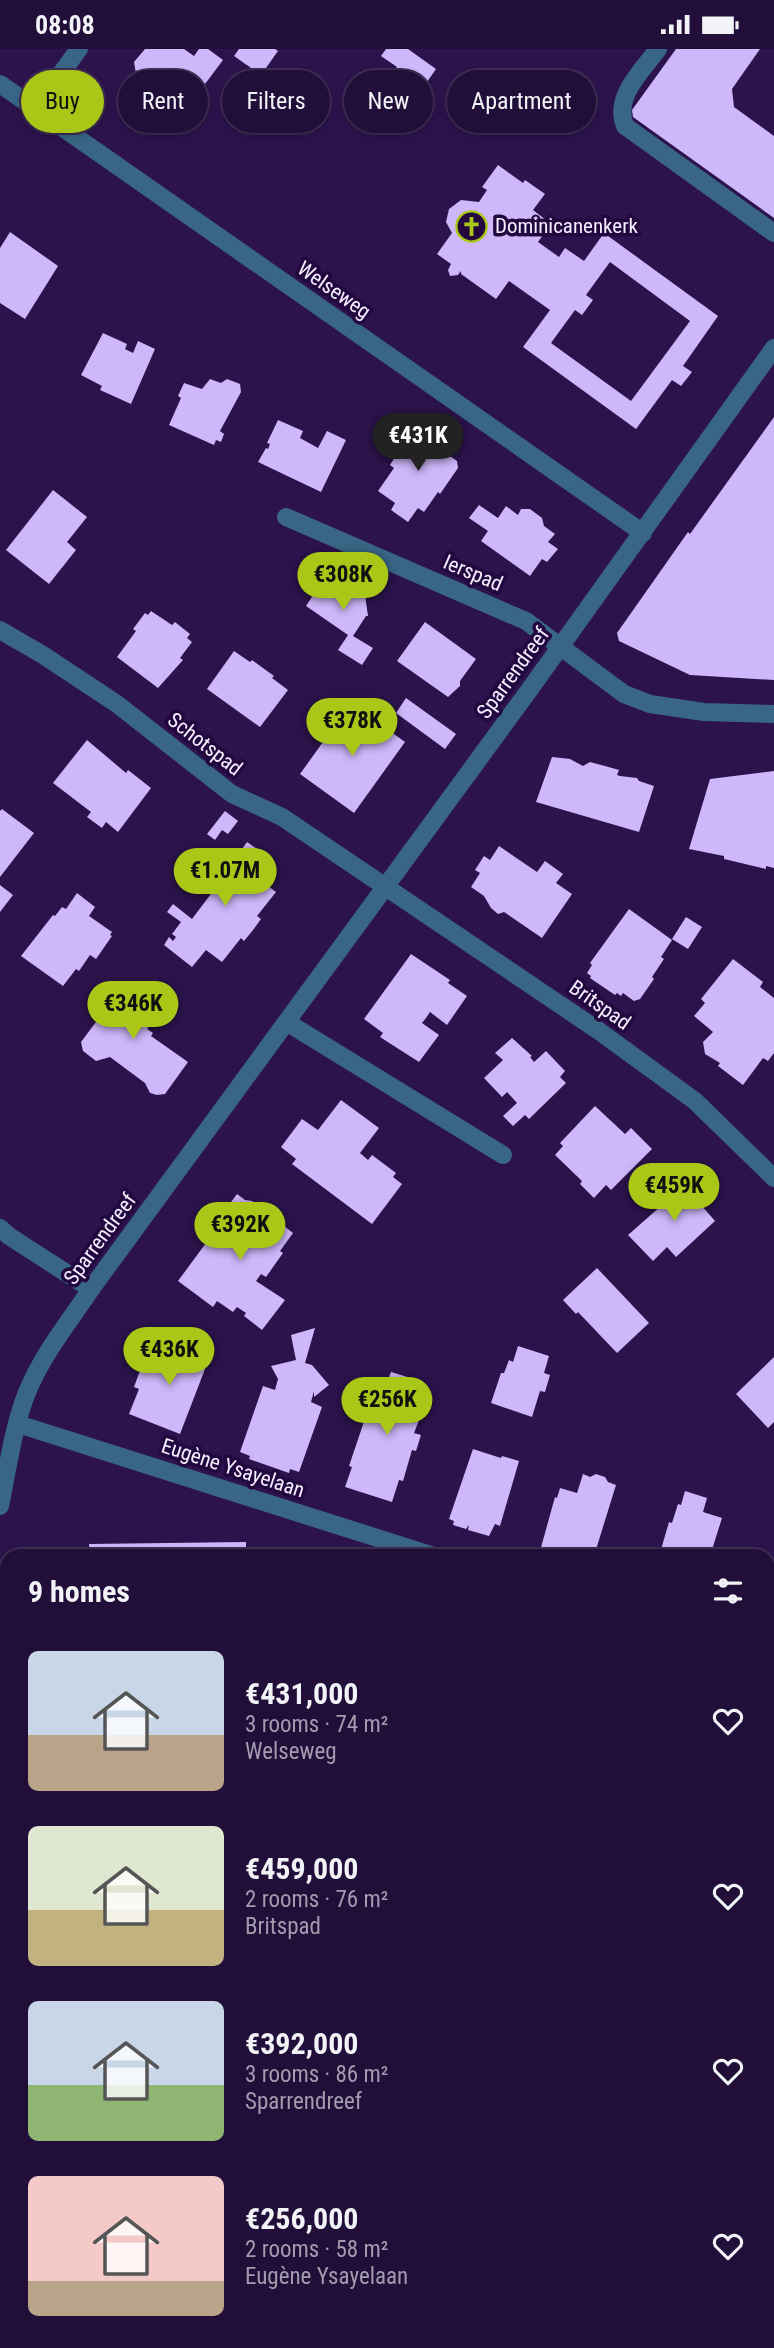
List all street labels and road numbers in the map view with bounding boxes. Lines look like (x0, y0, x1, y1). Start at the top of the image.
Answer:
street label: Welseweg (293, 256, 375, 324)
street label: Ierspad (440, 550, 506, 596)
street label: Sparrendreef (472, 622, 554, 723)
street label: Schotspad (163, 707, 247, 781)
street label: Britspad (565, 975, 635, 1035)
street label: Sparrendreef (59, 1188, 141, 1289)
street label: Eugène Ysayelaan (158, 1434, 308, 1502)

